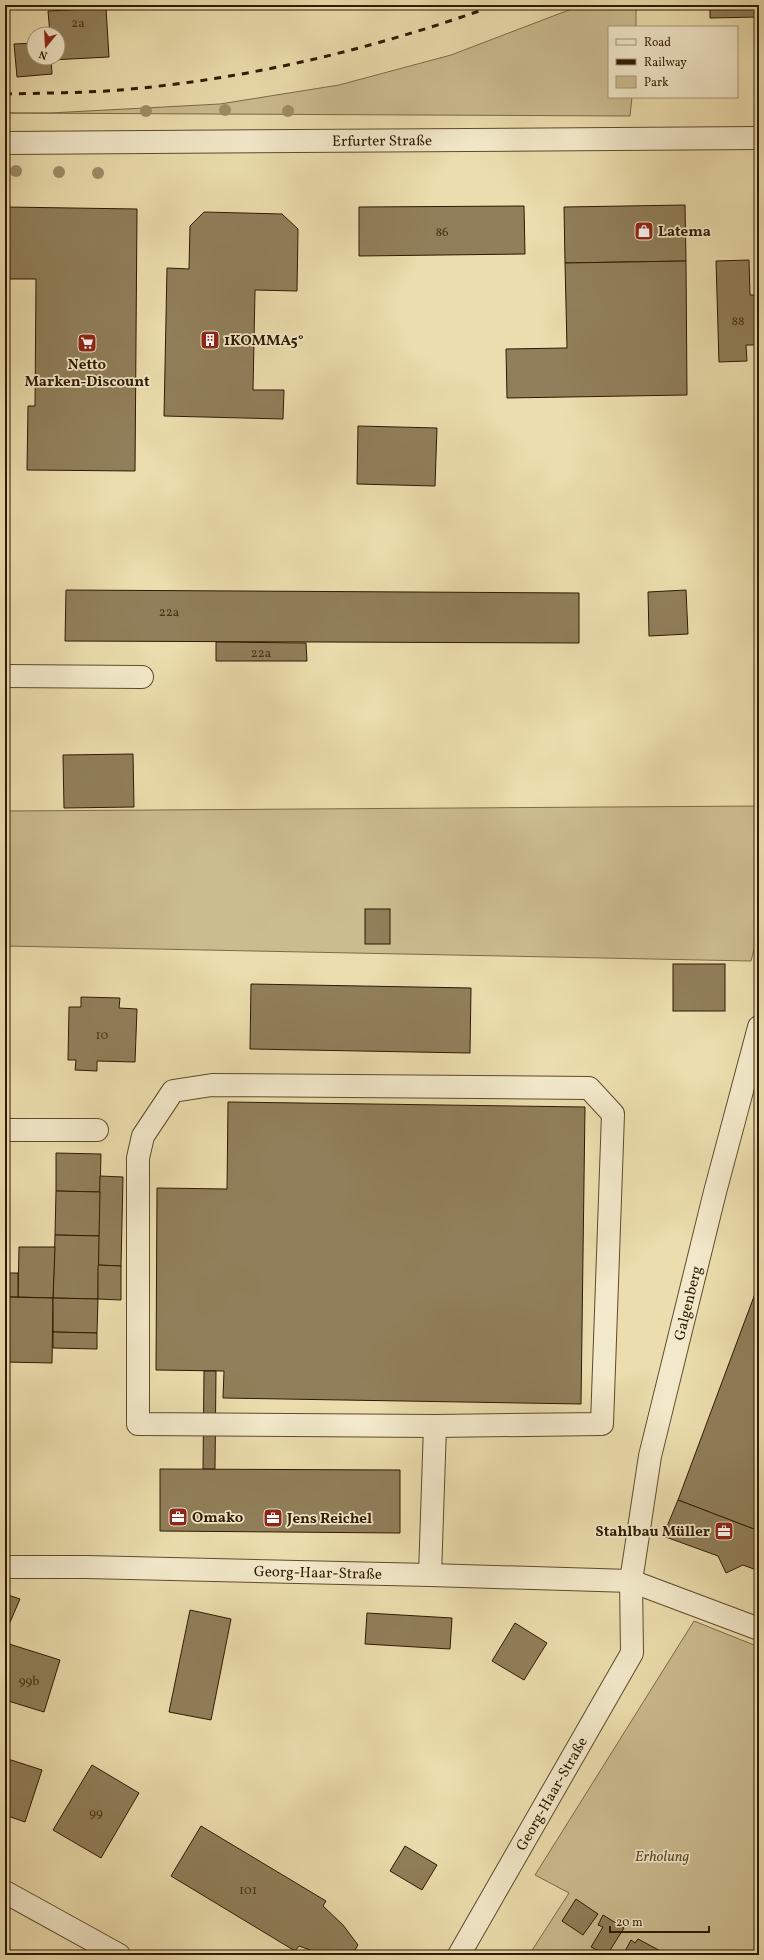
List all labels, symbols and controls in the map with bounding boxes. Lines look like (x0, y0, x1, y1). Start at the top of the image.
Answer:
house number: 2a (71, 15, 85, 33)
north arrow (26, 26, 66, 66)
legend (608, 26, 738, 98)
text: Road (644, 35, 671, 51)
text: N (37, 46, 49, 62)
text: Railway (644, 55, 687, 71)
text: Park (644, 75, 669, 91)
street label: Erfurter Straße (332, 131, 432, 153)
shop icon: Latema (633, 220, 655, 242)
place label: Latema (658, 222, 711, 243)
house number: 86 (435, 224, 449, 242)
house number: 88 (731, 313, 745, 331)
building icon: 1KOMMA5° (199, 329, 221, 351)
place label: 1KOMMA5° (224, 331, 304, 352)
supermarket icon: Netto Marken-Discount (76, 332, 98, 354)
place label: Netto Marken-Discount (24, 355, 150, 393)
house number: 22a (159, 604, 179, 622)
house number: 22a (251, 645, 271, 663)
house number: 10 (96, 1027, 109, 1045)
street label: Galgenberg (670, 1264, 708, 1343)
office icon: Omako (167, 1506, 189, 1528)
office icon: Jens Reichel (262, 1507, 284, 1529)
place label: Omako (192, 1508, 244, 1529)
place label: Jens Reichel (286, 1509, 372, 1530)
office icon: Stahlbau Müller (713, 1520, 735, 1542)
place label: Stahlbau Müller (595, 1522, 710, 1543)
street label: Georg-Haar-Straße (254, 1562, 382, 1586)
house number: 99b (19, 1673, 39, 1691)
street label: Georg-Haar-Straße (512, 1734, 594, 1855)
house number: 99 (89, 1805, 103, 1823)
park label: Erholung (635, 1847, 690, 1868)
house number: 101 (239, 1882, 257, 1900)
scale bar (610, 1908, 709, 1934)
text: 20 m (616, 1915, 643, 1931)

